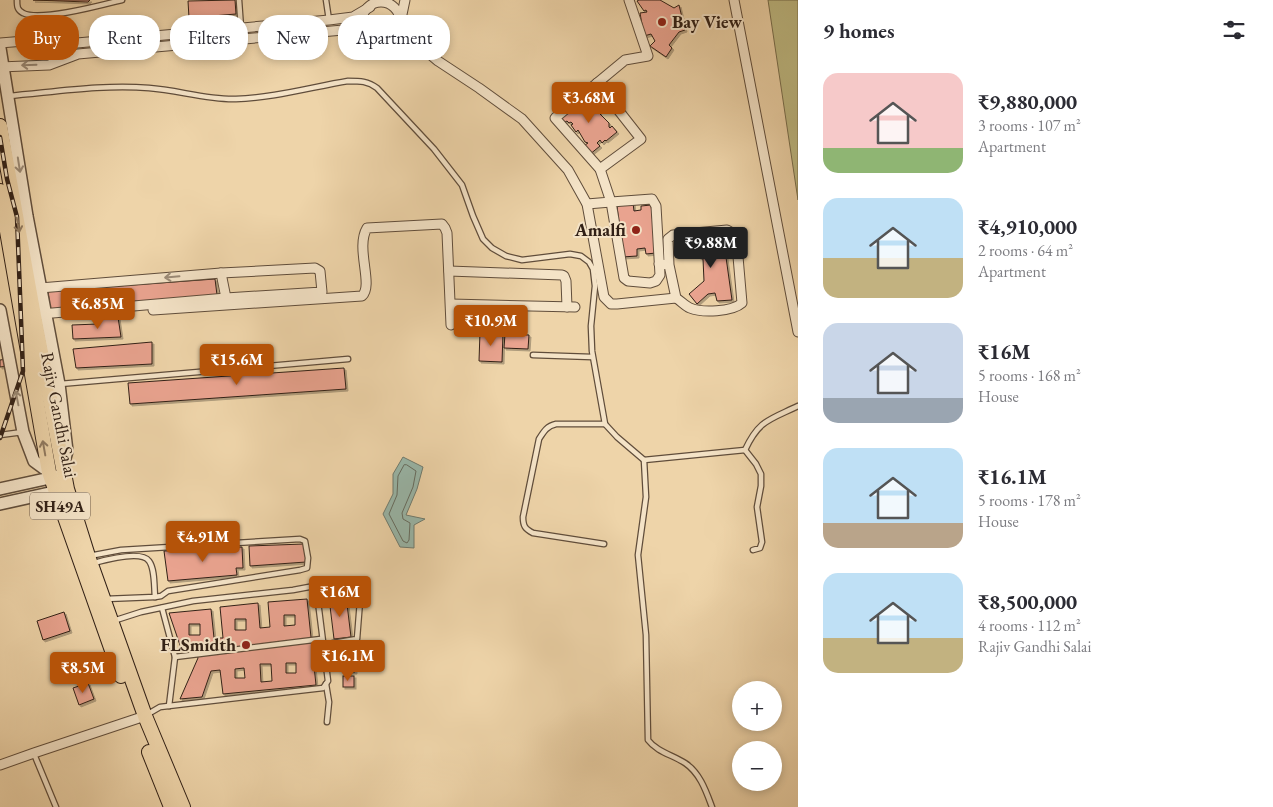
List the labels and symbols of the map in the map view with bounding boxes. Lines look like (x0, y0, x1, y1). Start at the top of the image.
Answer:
place label: Bay View (672, 10, 742, 33)
marker: Bay View (656, 16, 668, 28)
one-way arrow (21, 61, 37, 70)
pin: ₹3.68M (548, 82, 630, 124)
one-way arrow (14, 157, 24, 173)
one-way arrow (13, 217, 23, 233)
place label: Amalfi (574, 218, 626, 241)
marker: Amalfi (630, 224, 642, 236)
pin: ₹9.88M (670, 226, 752, 269)
one-way arrow (165, 272, 181, 282)
pin: ₹6.85M (57, 288, 139, 330)
pin: ₹10.9M (450, 304, 532, 347)
pin: ₹15.6M (196, 344, 278, 386)
street label: Rajiv Gandhi Salai (36, 350, 83, 480)
one-way arrow (11, 391, 21, 407)
one-way arrow (39, 440, 49, 456)
road number: SH49A (30, 492, 90, 520)
pin: ₹4.91M (162, 520, 244, 563)
pin: ₹16M (310, 576, 370, 618)
place label: FLSmidth (160, 633, 236, 656)
marker: FLSmidth (240, 639, 252, 651)
pin: ₹16.1M (307, 640, 389, 682)
pin: ₹8.5M (48, 652, 118, 694)

